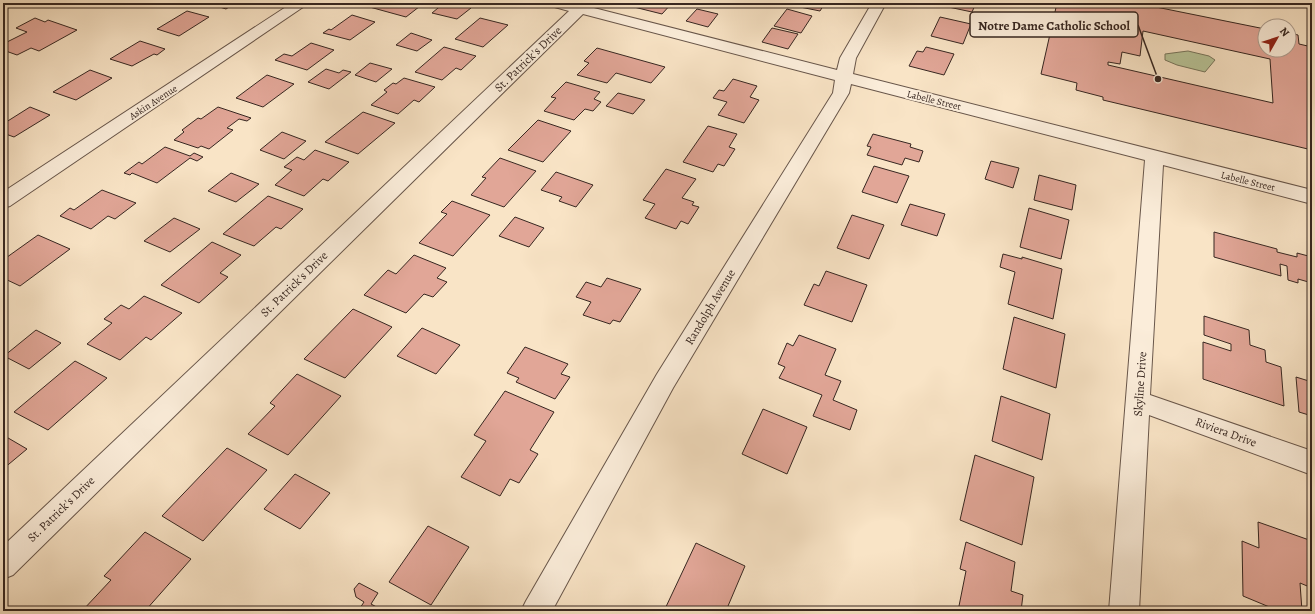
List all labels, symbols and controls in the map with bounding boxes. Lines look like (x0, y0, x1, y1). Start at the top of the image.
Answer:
callout: Notre Dame Catholic School (970, 12, 1138, 37)
text: Notre Dame Catholic School (978, 17, 1130, 34)
north arrow (1257, 18, 1297, 58)
street label: St. Patrick's Drive (491, 23, 565, 95)
text: N (1276, 24, 1293, 40)
street label: Askin Avenue (126, 81, 180, 123)
street label: Labelle Street (906, 87, 963, 113)
street label: Labelle Street (1220, 168, 1277, 194)
street label: St. Patrick's Drive (257, 248, 331, 320)
street label: Randolph Avenue (681, 266, 739, 348)
street label: Skyline Drive (1130, 351, 1150, 417)
street label: Riviera Drive (1193, 414, 1259, 450)
street label: St. Patrick's Drive (24, 473, 98, 545)

